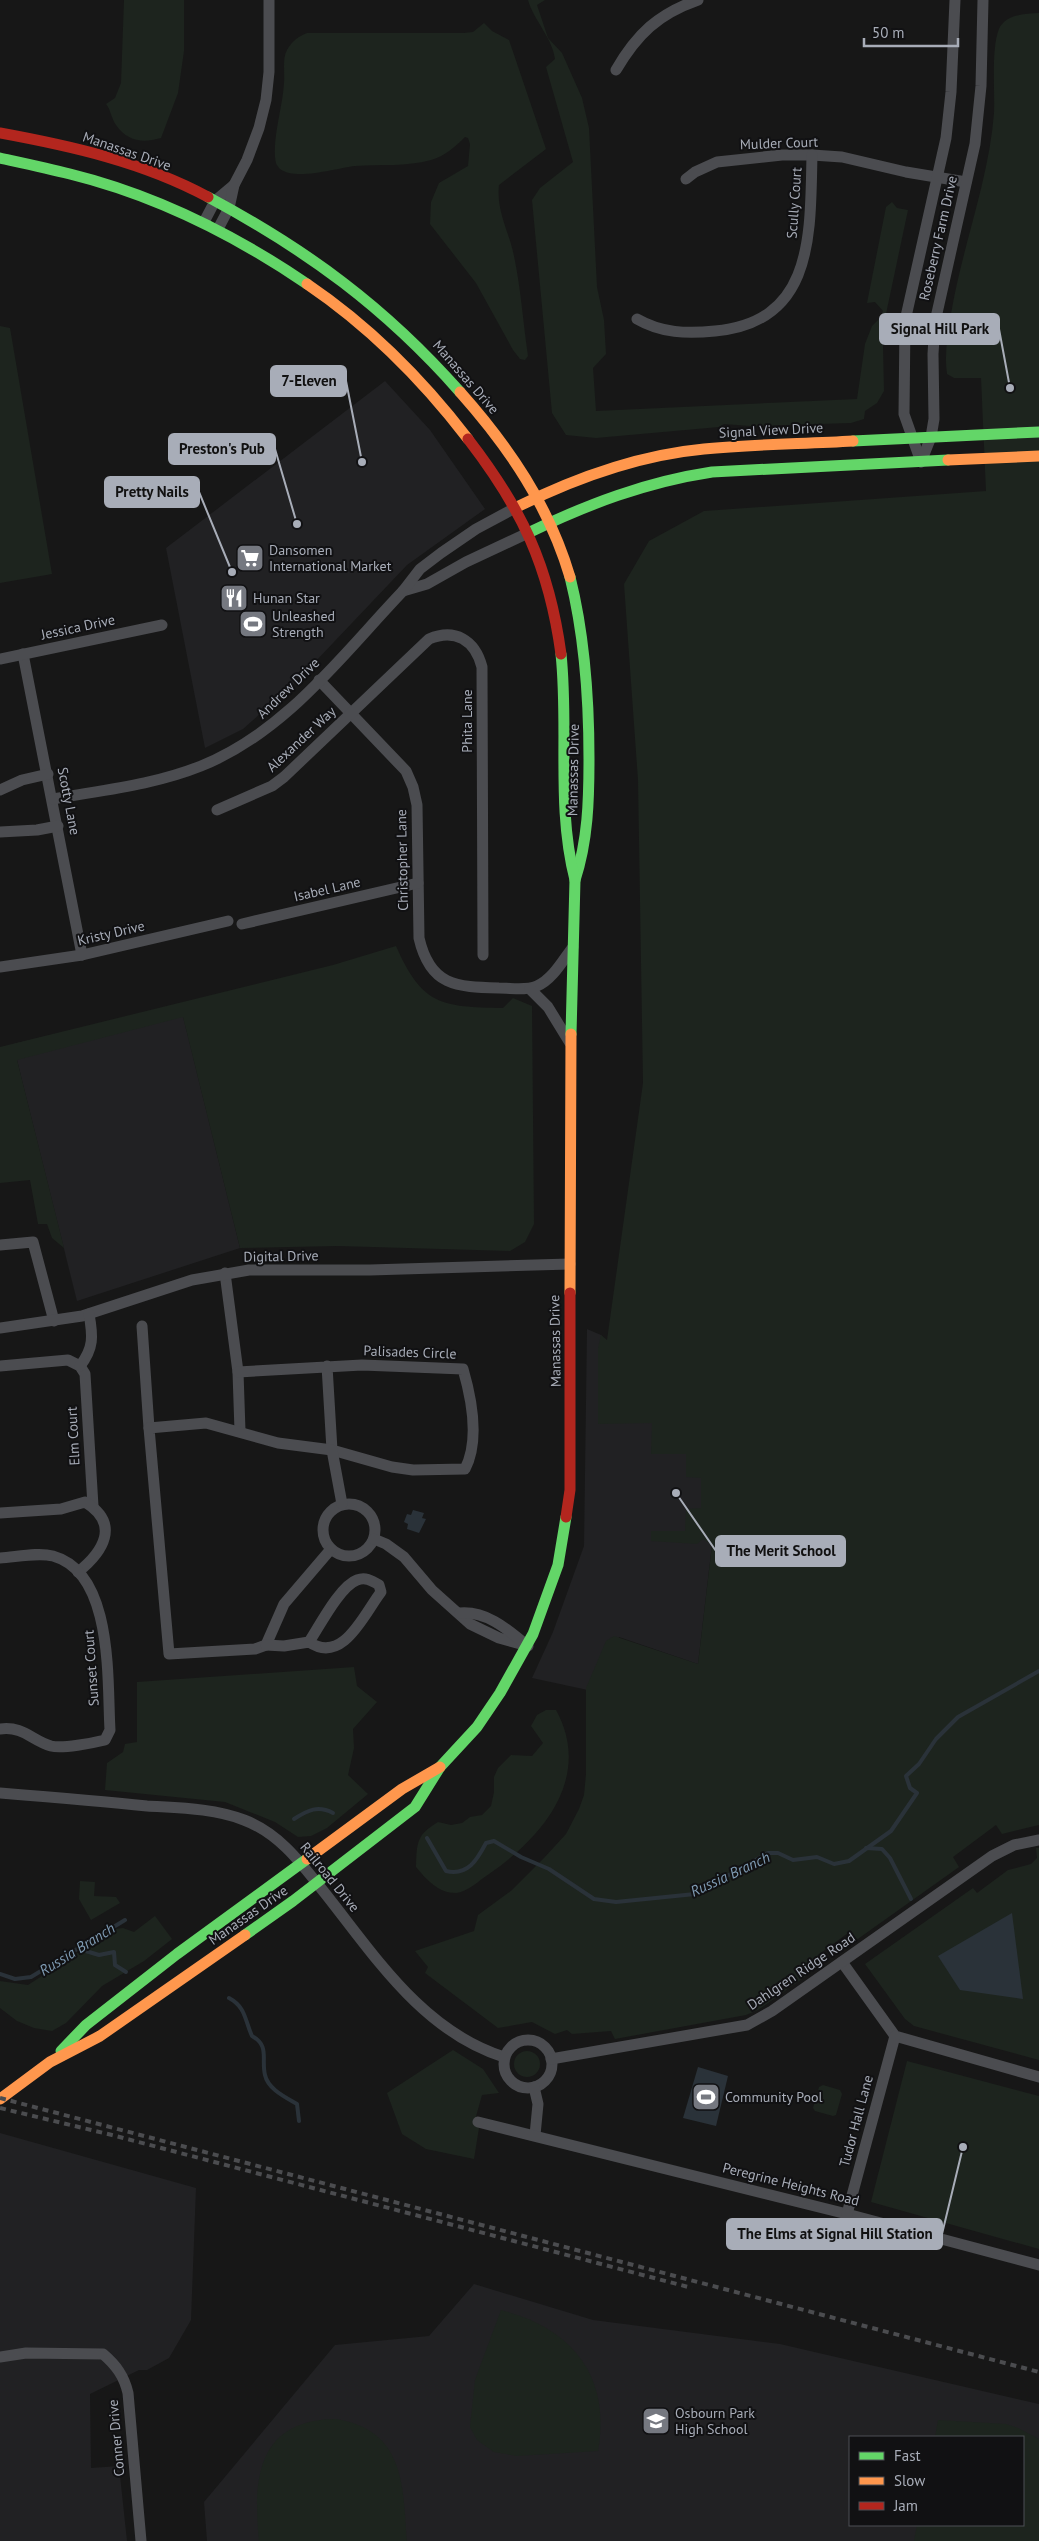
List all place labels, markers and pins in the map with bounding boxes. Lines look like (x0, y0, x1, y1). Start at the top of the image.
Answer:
callout: Signal Hill Park (880, 314, 999, 344)
callout: 7-Eleven (271, 366, 346, 396)
callout: Preston's Pub (169, 434, 275, 464)
callout: Pretty Nails (105, 477, 199, 507)
place label: Dansomen International Market (269, 541, 392, 575)
supermarket icon: Dansomen International Market (235, 543, 265, 573)
restaurant icon: Hunan Star (219, 583, 249, 613)
place label: Hunan Star (253, 589, 320, 607)
place label: Unleashed Strength (272, 607, 335, 641)
sports icon: Unleashed Strength (238, 609, 268, 639)
callout: The Merit School (716, 1536, 845, 1566)
sports icon: Community Pool (691, 2082, 721, 2112)
place label: Community Pool (725, 2088, 823, 2106)
callout: The Elms at Signal Hill Station (727, 2219, 942, 2249)
place label: Osbourn Park High School (675, 2404, 755, 2438)
school or university icon: Osbourn Park High School (641, 2406, 671, 2436)

